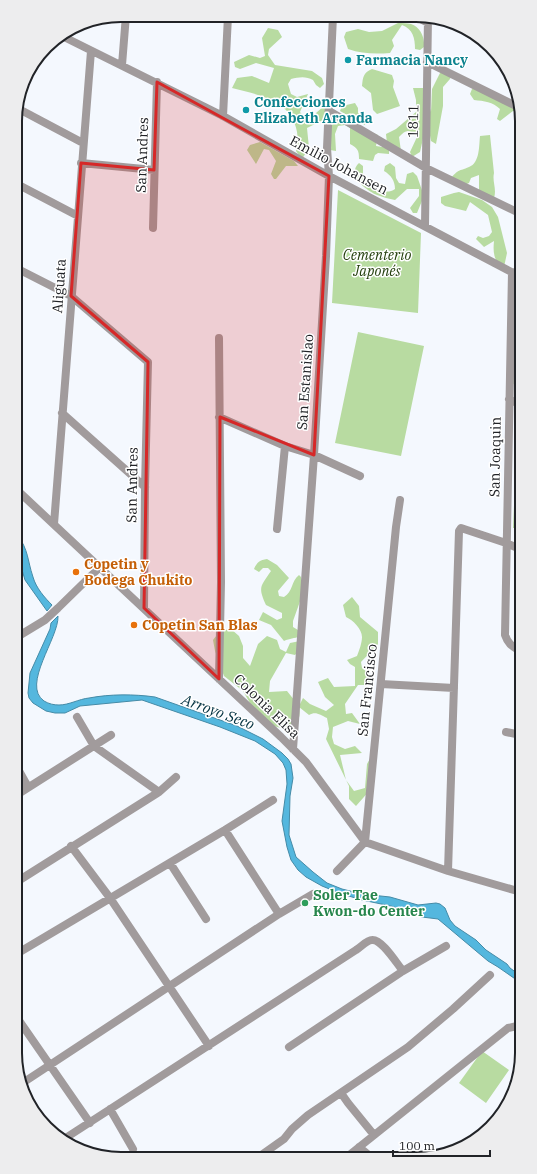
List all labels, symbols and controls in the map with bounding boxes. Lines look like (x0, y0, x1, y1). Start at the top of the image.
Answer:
place label: Farmacia Nancy (356, 51, 468, 69)
marker: Farmacia Nancy (343, 55, 353, 65)
place label: Confecciones Elizabeth Aranda (254, 93, 373, 127)
street label: 1811 (404, 104, 422, 138)
marker: Confecciones Elizabeth Aranda (241, 105, 251, 115)
street label: San Andres (132, 117, 152, 193)
street label: Emilio Johansen (287, 131, 391, 199)
park label: Cementerio Japonés (343, 246, 411, 280)
street label: Aliguata (48, 258, 70, 314)
street label: San Estanislao (293, 333, 317, 431)
street label: San Joaquin (485, 417, 505, 497)
street label: San Andres (122, 447, 142, 523)
place label: Copetin y Bodega Chukito (84, 555, 192, 589)
marker: Copetin y Bodega Chukito (71, 567, 81, 577)
place label: Copetin San Blas (142, 616, 258, 634)
marker: Copetin San Blas (129, 620, 139, 630)
street label: San Francisco (353, 643, 381, 737)
street label: Colonia Elisa (230, 670, 304, 742)
water label: Arroyo Seco (178, 689, 257, 733)
place label: Soler Tae Kwon-do Center (313, 886, 425, 920)
marker: Soler Tae Kwon-do Center (300, 898, 310, 908)
scale bar (393, 1132, 490, 1158)
text: 100 m (399, 1138, 435, 1153)

